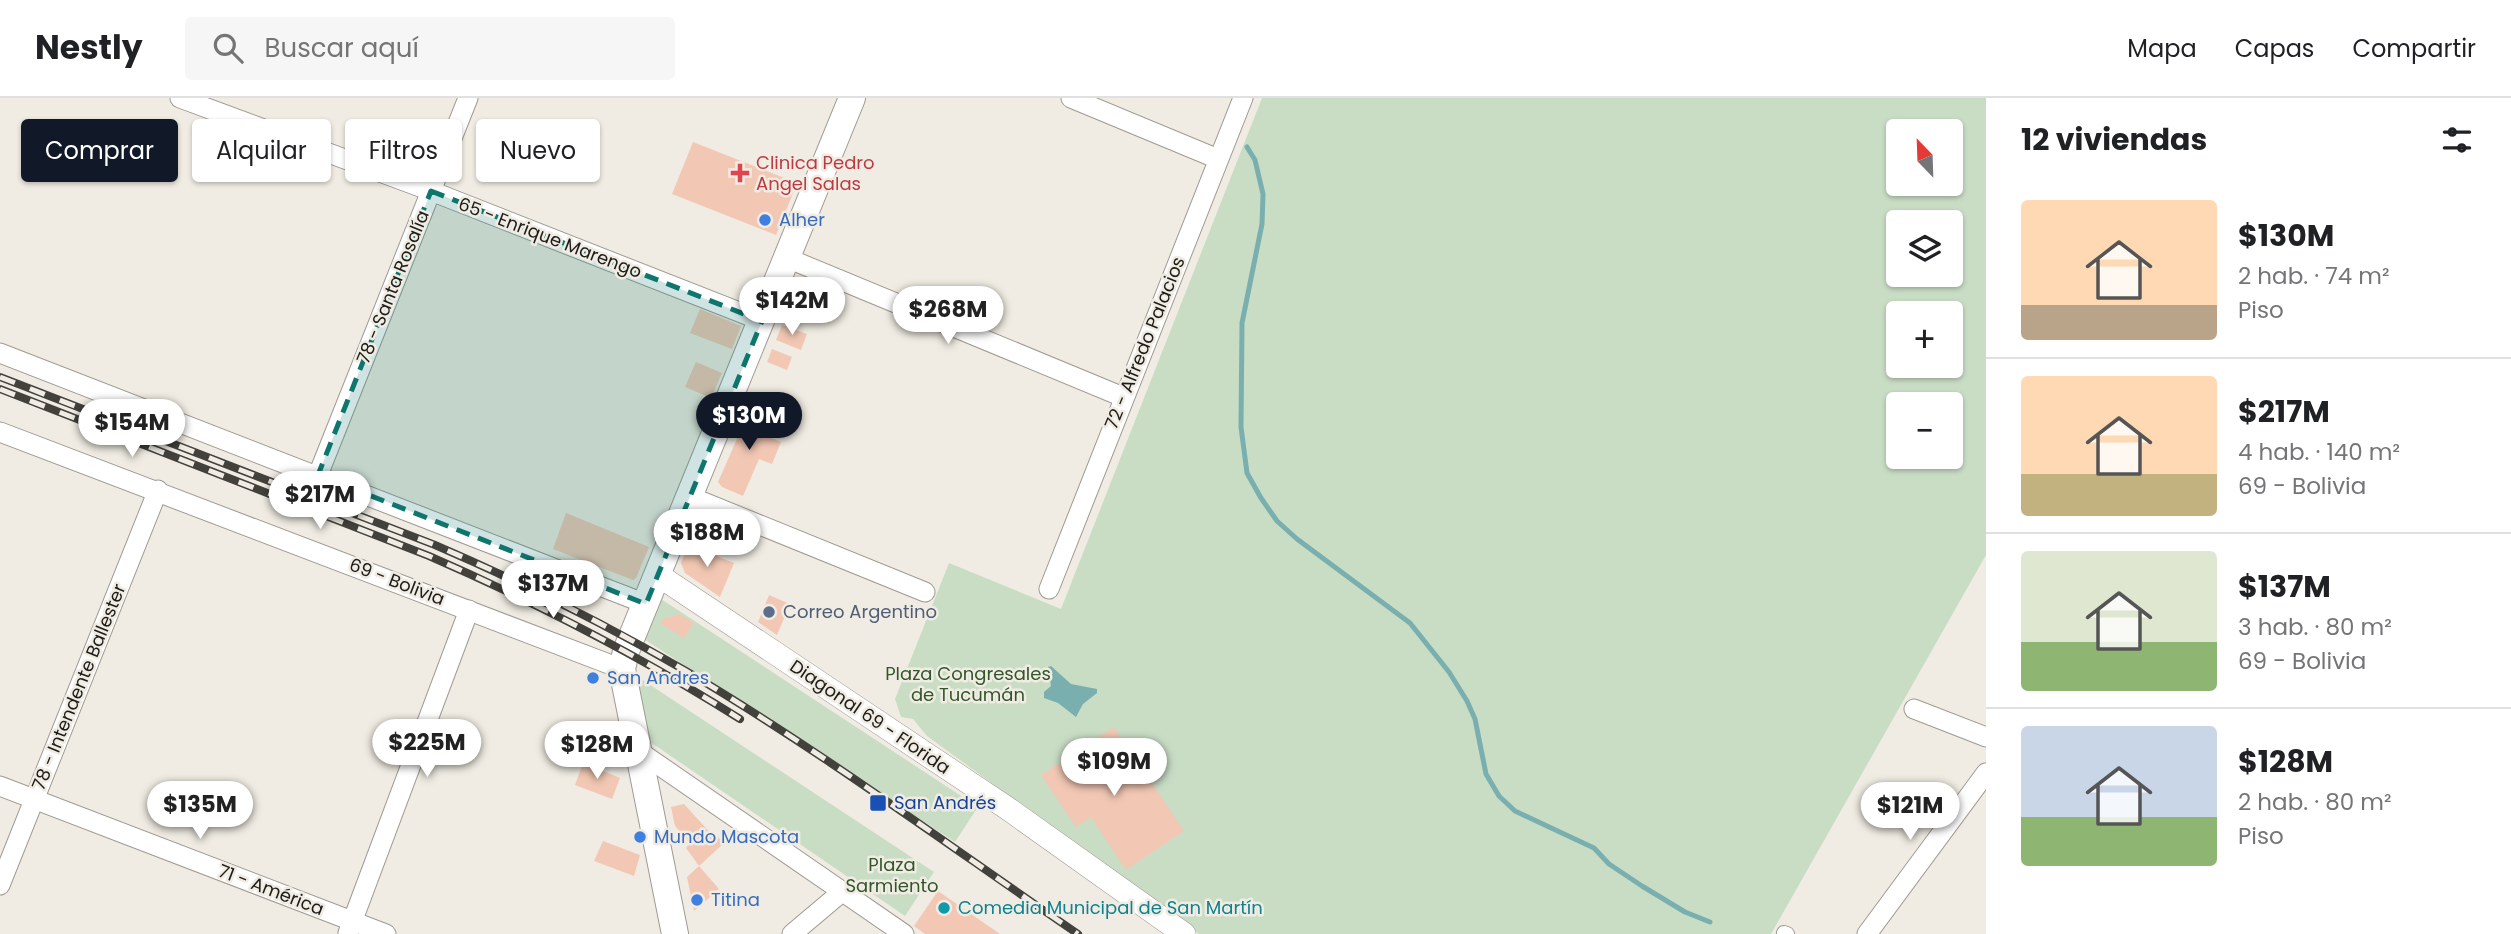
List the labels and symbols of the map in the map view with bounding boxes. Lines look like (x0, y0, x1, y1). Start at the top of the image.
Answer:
north arrow (1886, 119, 1964, 196)
place label: Clinica Pedro Angel Salas (756, 150, 875, 196)
marker: Clinica Pedro Angel Salas (730, 163, 750, 183)
street label: 65 - Enrique Marengo (455, 191, 645, 284)
street label: 78 - Santa Rosalía (350, 206, 435, 367)
place label: Alher (779, 207, 825, 232)
marker: Alher (757, 212, 773, 228)
street label: 72 - Alfredo Palacios (1098, 253, 1191, 433)
pin: $142M (743, 278, 841, 337)
pin: $268M (899, 286, 997, 346)
pin: $130M (700, 392, 798, 452)
pin: $154M (83, 400, 181, 459)
pin: $217M (271, 472, 369, 531)
pin: $188M (658, 510, 756, 569)
street label: 69 - Bolivia (346, 552, 449, 611)
pin: $137M (504, 560, 602, 620)
street label: 78 - Intendente Ballester (26, 580, 131, 794)
place label: Correo Argentino (783, 599, 937, 624)
marker: Correo Argentino (761, 604, 777, 620)
street label: Diagonal 69 - Florida (785, 653, 956, 780)
park label: Plaza Congresales de Tucumán (885, 661, 1051, 707)
place label: San Andres (607, 665, 709, 690)
marker: San Andres (585, 670, 601, 686)
pin: $225M (378, 720, 476, 779)
pin: $128M (548, 722, 646, 781)
pin: $109M (1065, 738, 1163, 798)
pin: $135M (151, 782, 249, 841)
pin: $121M (1861, 782, 1959, 842)
place label: San Andrés (894, 790, 996, 815)
marker: San Andrés (868, 793, 888, 813)
place label: Mundo Mascota (654, 824, 799, 849)
marker: Mundo Mascota (632, 829, 648, 845)
park label: Plaza Sarmiento (845, 852, 939, 898)
street label: 71 - América (215, 858, 328, 921)
place label: Titina (711, 887, 760, 912)
marker: Titina (689, 892, 705, 908)
place label: Comedia Municipal de San Martín (958, 895, 1263, 920)
marker: Comedia Municipal de San Martín (936, 900, 952, 916)

